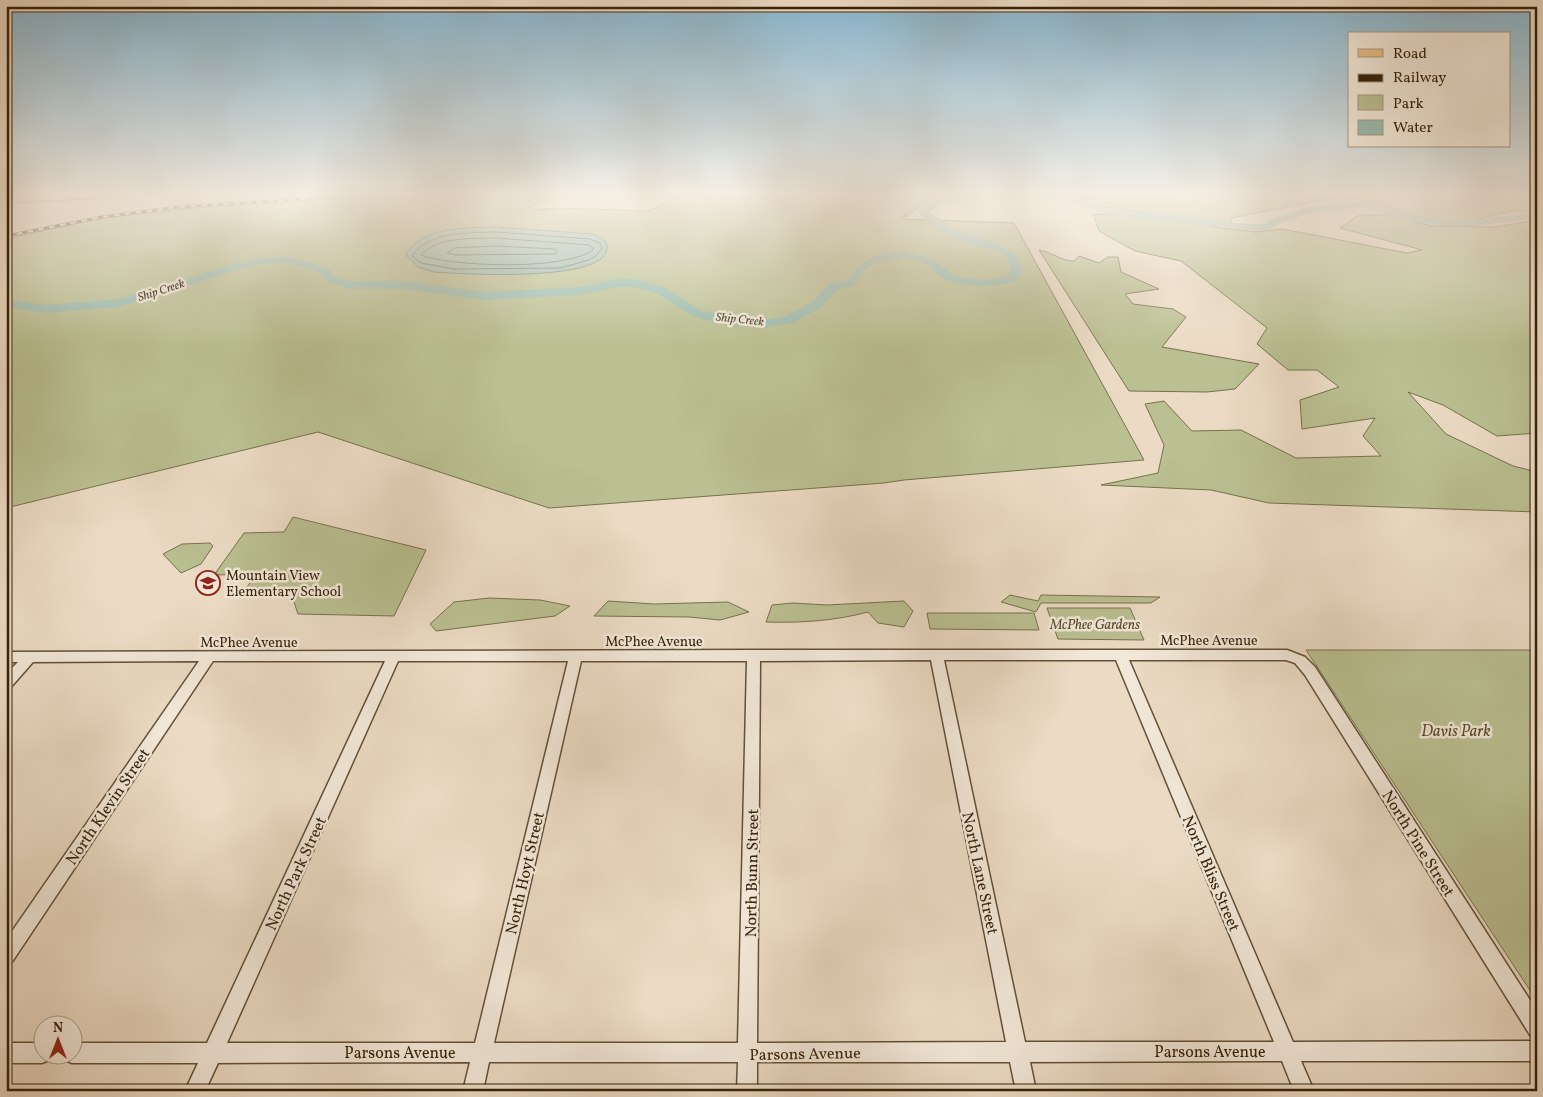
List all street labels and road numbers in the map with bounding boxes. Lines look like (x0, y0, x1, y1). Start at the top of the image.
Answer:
street label: McPhee Avenue (1160, 632, 1258, 651)
street label: McPhee Avenue (605, 633, 703, 652)
street label: McPhee Avenue (200, 634, 298, 653)
street label: North Klevin Street (61, 744, 156, 870)
street label: North Pine Street (1376, 787, 1459, 902)
street label: North Bunn Street (741, 808, 765, 938)
street label: North Hoyt Street (501, 810, 551, 937)
street label: North Lane Street (955, 810, 1003, 937)
street label: North Bliss Street (1176, 812, 1245, 935)
street label: North Park Street (261, 813, 333, 934)
street label: Parsons Avenue (1154, 1042, 1266, 1064)
street label: Parsons Avenue (344, 1043, 456, 1065)
street label: Parsons Avenue (749, 1043, 861, 1067)

